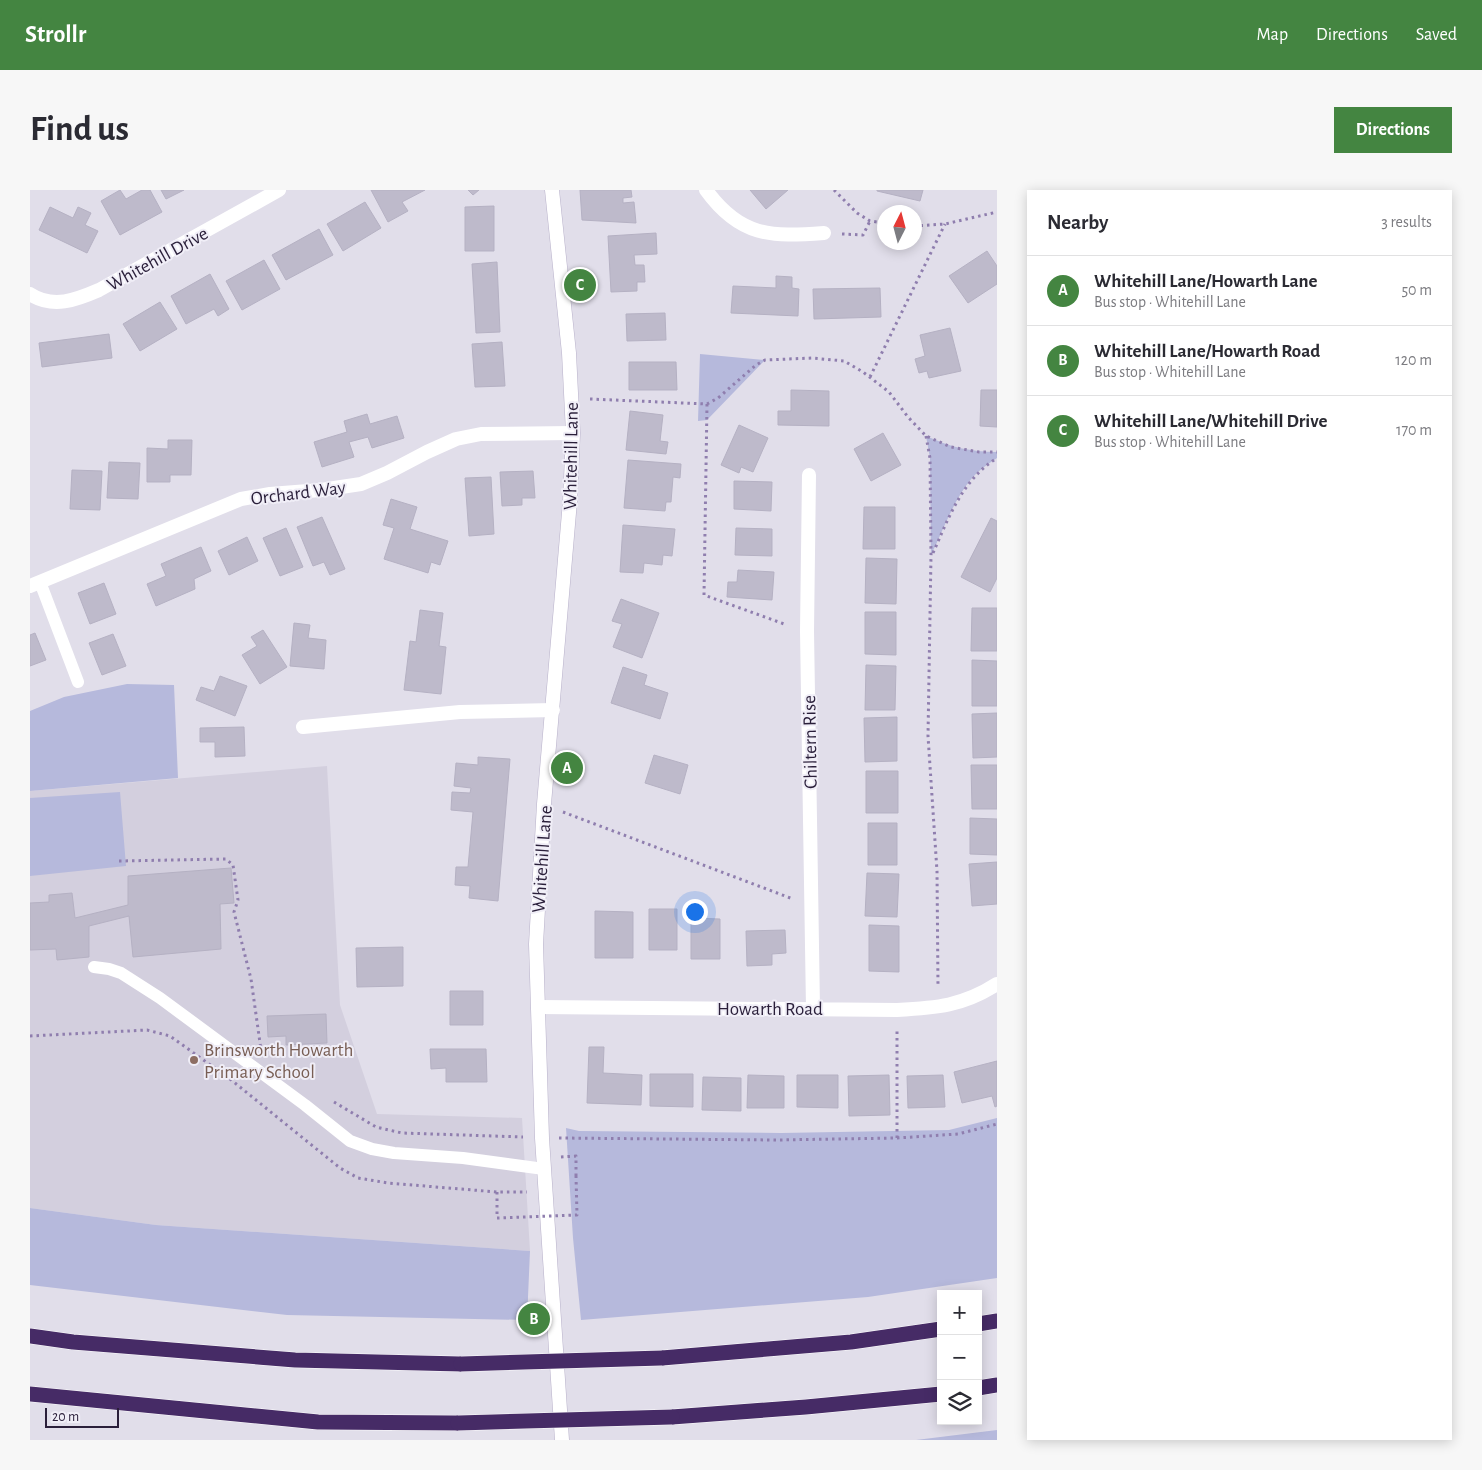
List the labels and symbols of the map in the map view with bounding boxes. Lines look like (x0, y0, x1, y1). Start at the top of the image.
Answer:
north arrow (877, 205, 922, 250)
street label: Whitehill Drive (104, 224, 211, 295)
pin: C (564, 266, 596, 304)
street label: Whitehill Lane (561, 402, 582, 510)
street label: Orchard Way (250, 478, 347, 509)
street label: Chiltern Rise (800, 695, 821, 789)
pin: A (551, 749, 583, 787)
street label: Whitehill Lane (529, 805, 556, 914)
your location (682, 899, 708, 925)
street label: Howarth Road (717, 1000, 823, 1019)
place label: Brinsworth Howarth Primary School (204, 1041, 353, 1082)
marker: Brinsworth Howarth Primary School (188, 1054, 200, 1066)
pin: B (518, 1300, 550, 1338)
scale bar (45, 1405, 119, 1428)

